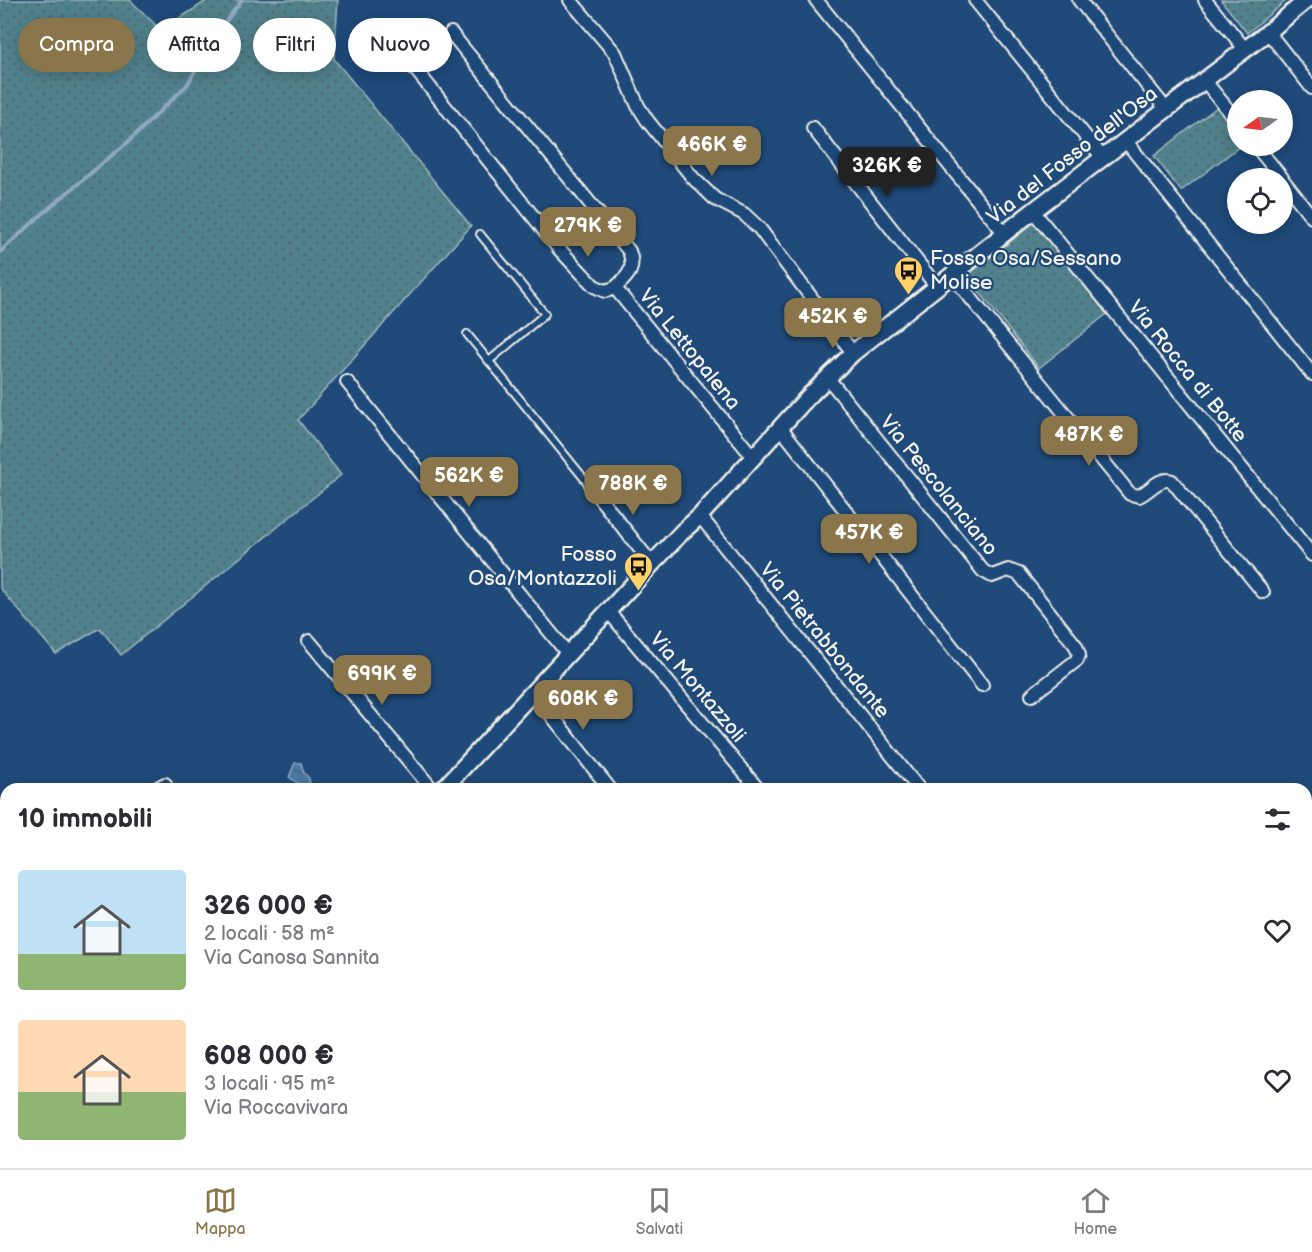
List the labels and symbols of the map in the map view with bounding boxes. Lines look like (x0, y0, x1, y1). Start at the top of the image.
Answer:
street label: Via del Fosso dell'Osa (982, 81, 1162, 230)
north arrow (1227, 90, 1293, 156)
pin: 466K € (663, 126, 761, 177)
pin: 326K € (838, 147, 936, 198)
pin: 279K € (539, 207, 637, 258)
place label: Fosso Osa/Sessano Molise (930, 246, 1122, 295)
bus stop icon: Fosso Osa/Sessano Molise (893, 254, 925, 296)
street label: Via Lettopalena (633, 284, 746, 415)
street label: Via Rocca di Botte (1123, 295, 1253, 447)
pin: 452K € (784, 298, 882, 349)
street label: Via Pescolanciano (874, 410, 1003, 561)
pin: 487K € (1040, 416, 1138, 467)
pin: 562K € (420, 457, 518, 508)
pin: 788K € (584, 465, 682, 516)
pin: 457K € (820, 514, 918, 565)
place label: Fosso Osa/Montazzoli (468, 542, 617, 591)
bus stop icon: Fosso Osa/Montazzoli (622, 550, 654, 592)
street label: Via Pietrabbondante (754, 557, 895, 723)
street label: Via Montazzoli (644, 627, 751, 748)
pin: 699K € (333, 655, 431, 706)
pin: 608K € (534, 680, 632, 731)

